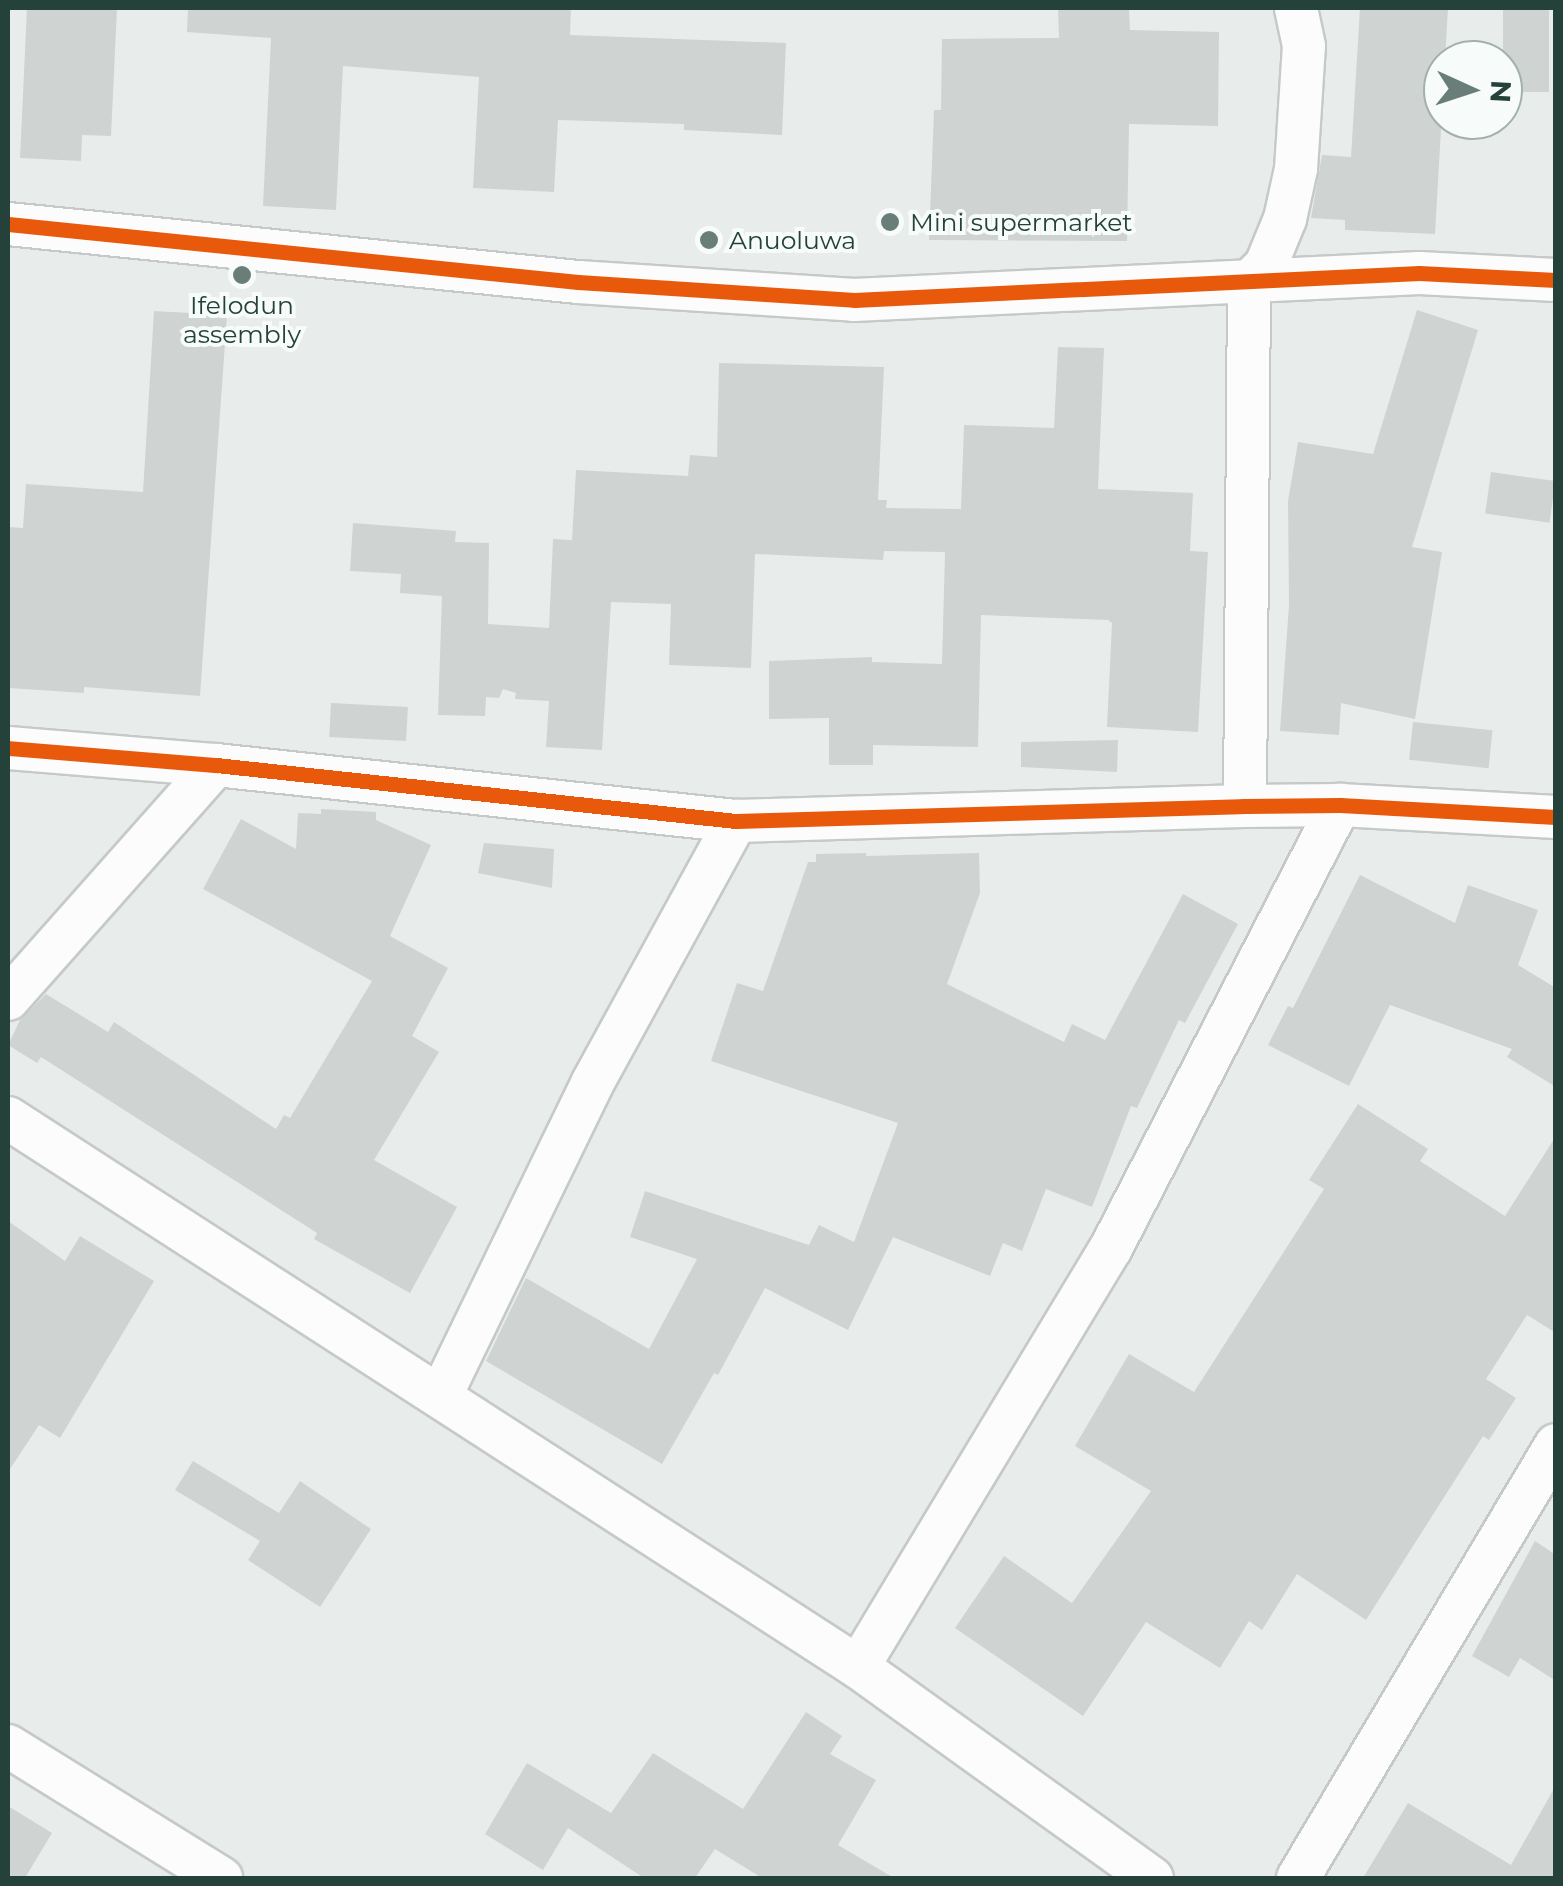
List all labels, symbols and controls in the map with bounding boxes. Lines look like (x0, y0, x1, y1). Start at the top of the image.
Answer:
north arrow (1423, 40, 1523, 140)
text: N (1483, 79, 1519, 104)
place label: Mini supermarket (910, 207, 1132, 237)
marker: Mini supermarket (879, 211, 901, 233)
place label: Anuoluwa (729, 225, 856, 255)
marker: Anuoluwa (698, 229, 720, 251)
marker: Ifelodun assembly (231, 264, 253, 286)
place label: Ifelodun assembly (183, 291, 301, 350)

